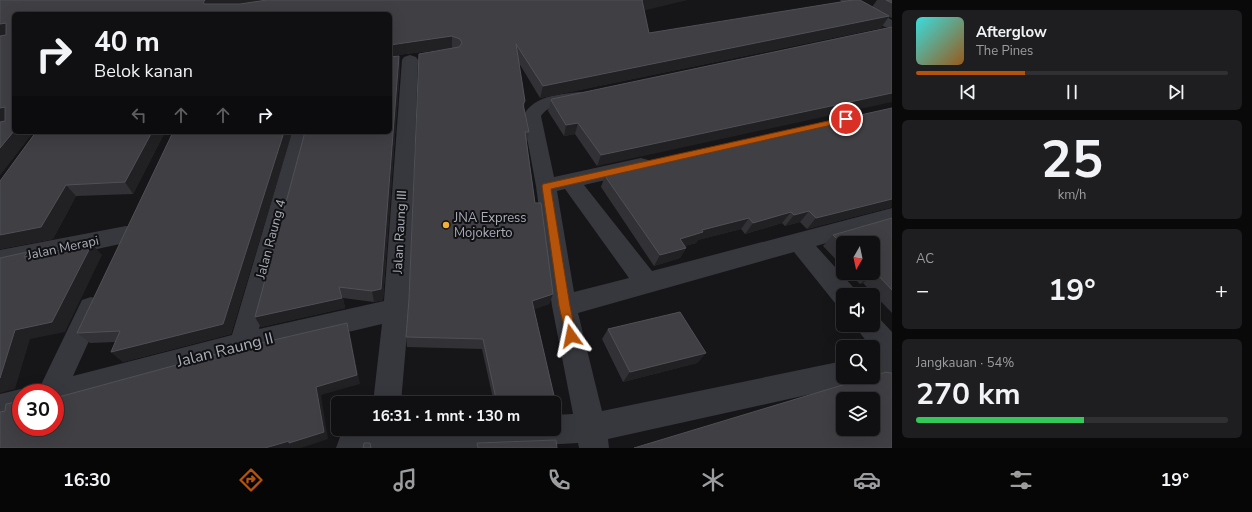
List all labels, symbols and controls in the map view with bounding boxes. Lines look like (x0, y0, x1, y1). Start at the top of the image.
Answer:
text: Afterglow (976, 22, 1047, 42)
text: 40 m (94, 23, 160, 61)
icon: right (28, 28, 80, 80)
text: The Pines (976, 42, 1033, 60)
text: Belok kanan (94, 59, 193, 83)
icon: previous (957, 81, 979, 103)
icon: pause (1061, 81, 1083, 103)
icon: next (1165, 81, 1187, 103)
pin (829, 102, 863, 136)
icon: left (128, 104, 150, 126)
icon: ahead (170, 104, 192, 126)
icon: ahead (212, 104, 234, 126)
icon: right (254, 104, 276, 126)
icon: arrive (835, 108, 857, 130)
text: 25 (1041, 124, 1103, 195)
text: km/h (1058, 186, 1086, 204)
street label: Jalan Raung III (389, 190, 411, 275)
street label: Jalan Raung 4 (251, 197, 290, 282)
place label: JNA Express Mojokerto (453, 209, 527, 242)
marker: JNA Express Mojokerto (441, 220, 451, 230)
street label: Jalan Merapi (25, 232, 100, 265)
north arrow (836, 236, 880, 280)
map controls (836, 236, 880, 436)
text: AC (916, 250, 934, 268)
text: 19° (1048, 270, 1096, 311)
text: − (916, 276, 929, 306)
text: + (1215, 276, 1228, 306)
button: sound (836, 288, 880, 332)
position arrow (550, 315, 592, 357)
street label: Jalan Raung II (173, 327, 276, 373)
button: search (836, 340, 880, 384)
text: Jangkauan · 54% (916, 354, 1014, 372)
text: 270 km (916, 374, 1021, 415)
speed limit sign: 30 (12, 384, 64, 436)
button: layers (836, 392, 880, 436)
text: 16:31 · 1 mnt · 130 m (372, 406, 520, 426)
icon: directions (237, 466, 265, 494)
icon: music (391, 466, 419, 494)
icon: phone (545, 466, 573, 494)
icon: climate (699, 466, 727, 494)
icon: car (853, 466, 881, 494)
icon: filters (1007, 466, 1035, 494)
text: 16:30 (63, 468, 111, 492)
text: 19° (1161, 468, 1189, 492)

